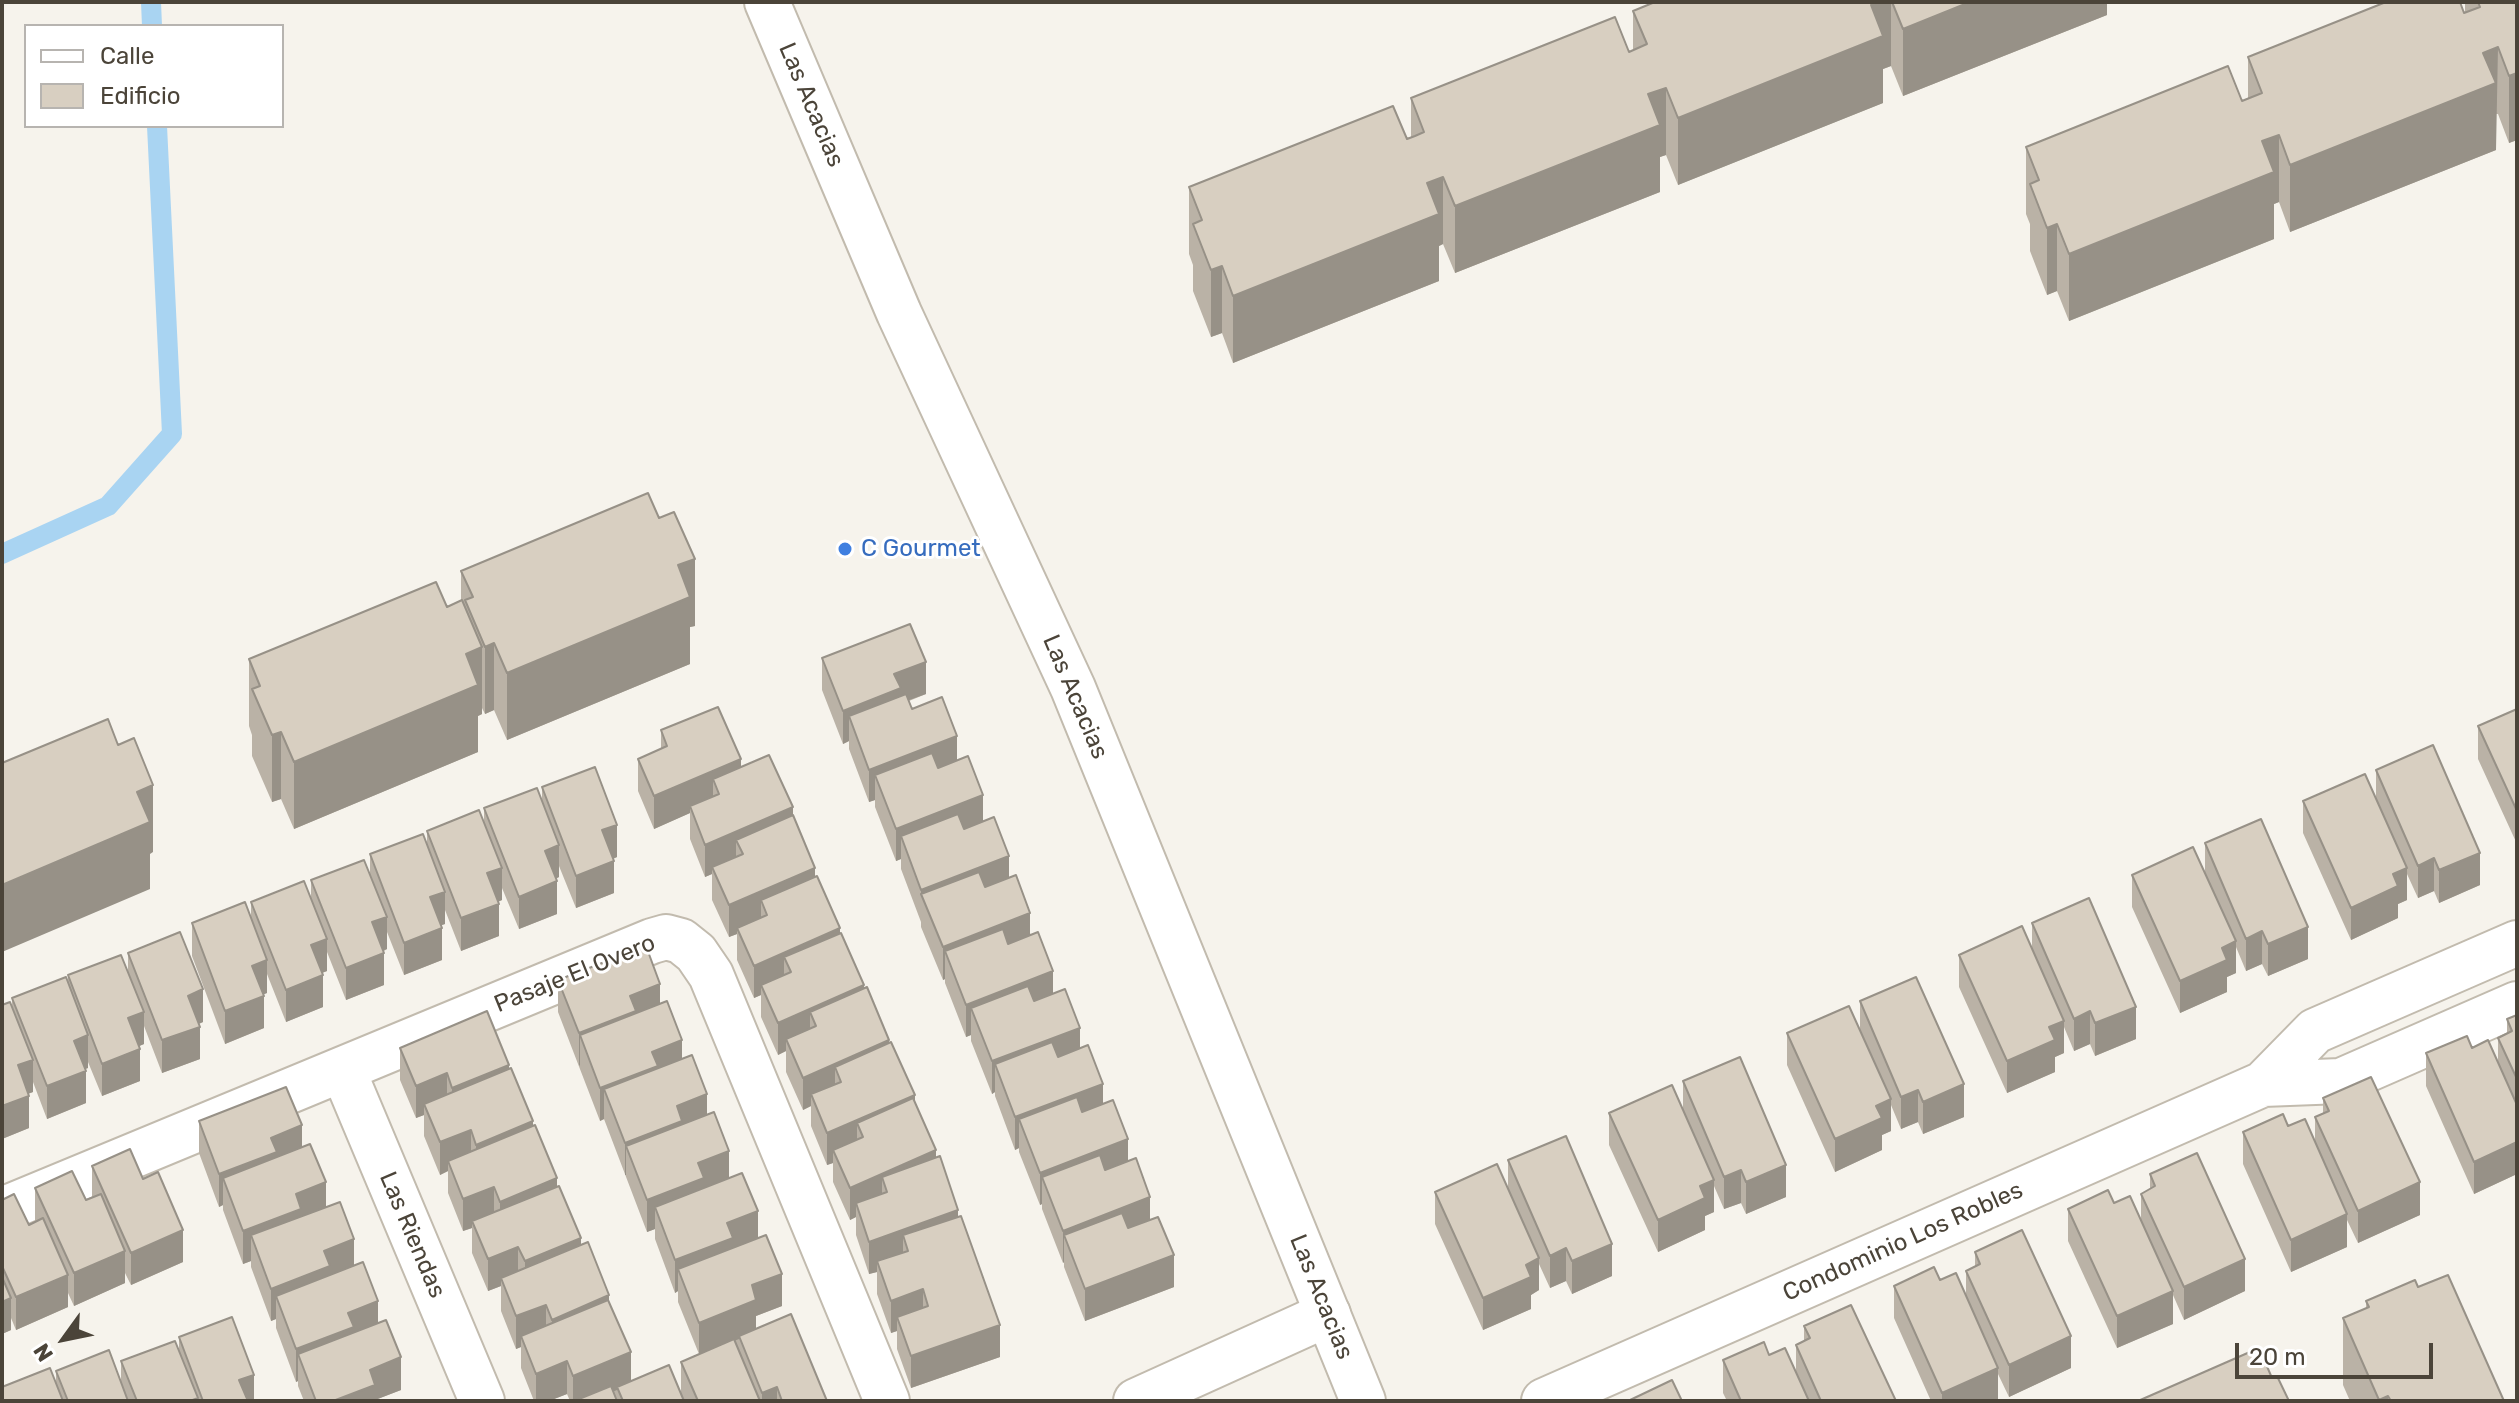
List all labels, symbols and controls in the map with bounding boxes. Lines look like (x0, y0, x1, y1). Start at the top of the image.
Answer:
legend (24, 24, 284, 128)
street label: Las Acacias (772, 39, 850, 171)
text: Calle (100, 42, 154, 70)
text: Edificio (100, 82, 181, 110)
place label: C Gourmet (861, 535, 981, 563)
marker: C Gourmet (836, 540, 854, 558)
street label: Las Acacias (1036, 631, 1114, 763)
street label: Pasaje El Overo (490, 929, 660, 1019)
street label: Las Riendas (373, 1168, 451, 1302)
street label: Condominio Los Robles (1778, 1176, 2028, 1308)
street label: Las Acacias (1283, 1230, 1359, 1364)
north arrow (24, 1299, 104, 1379)
scale bar (2239, 1327, 2437, 1377)
text: N (28, 1338, 59, 1366)
text: 20 m (2249, 1343, 2306, 1371)

